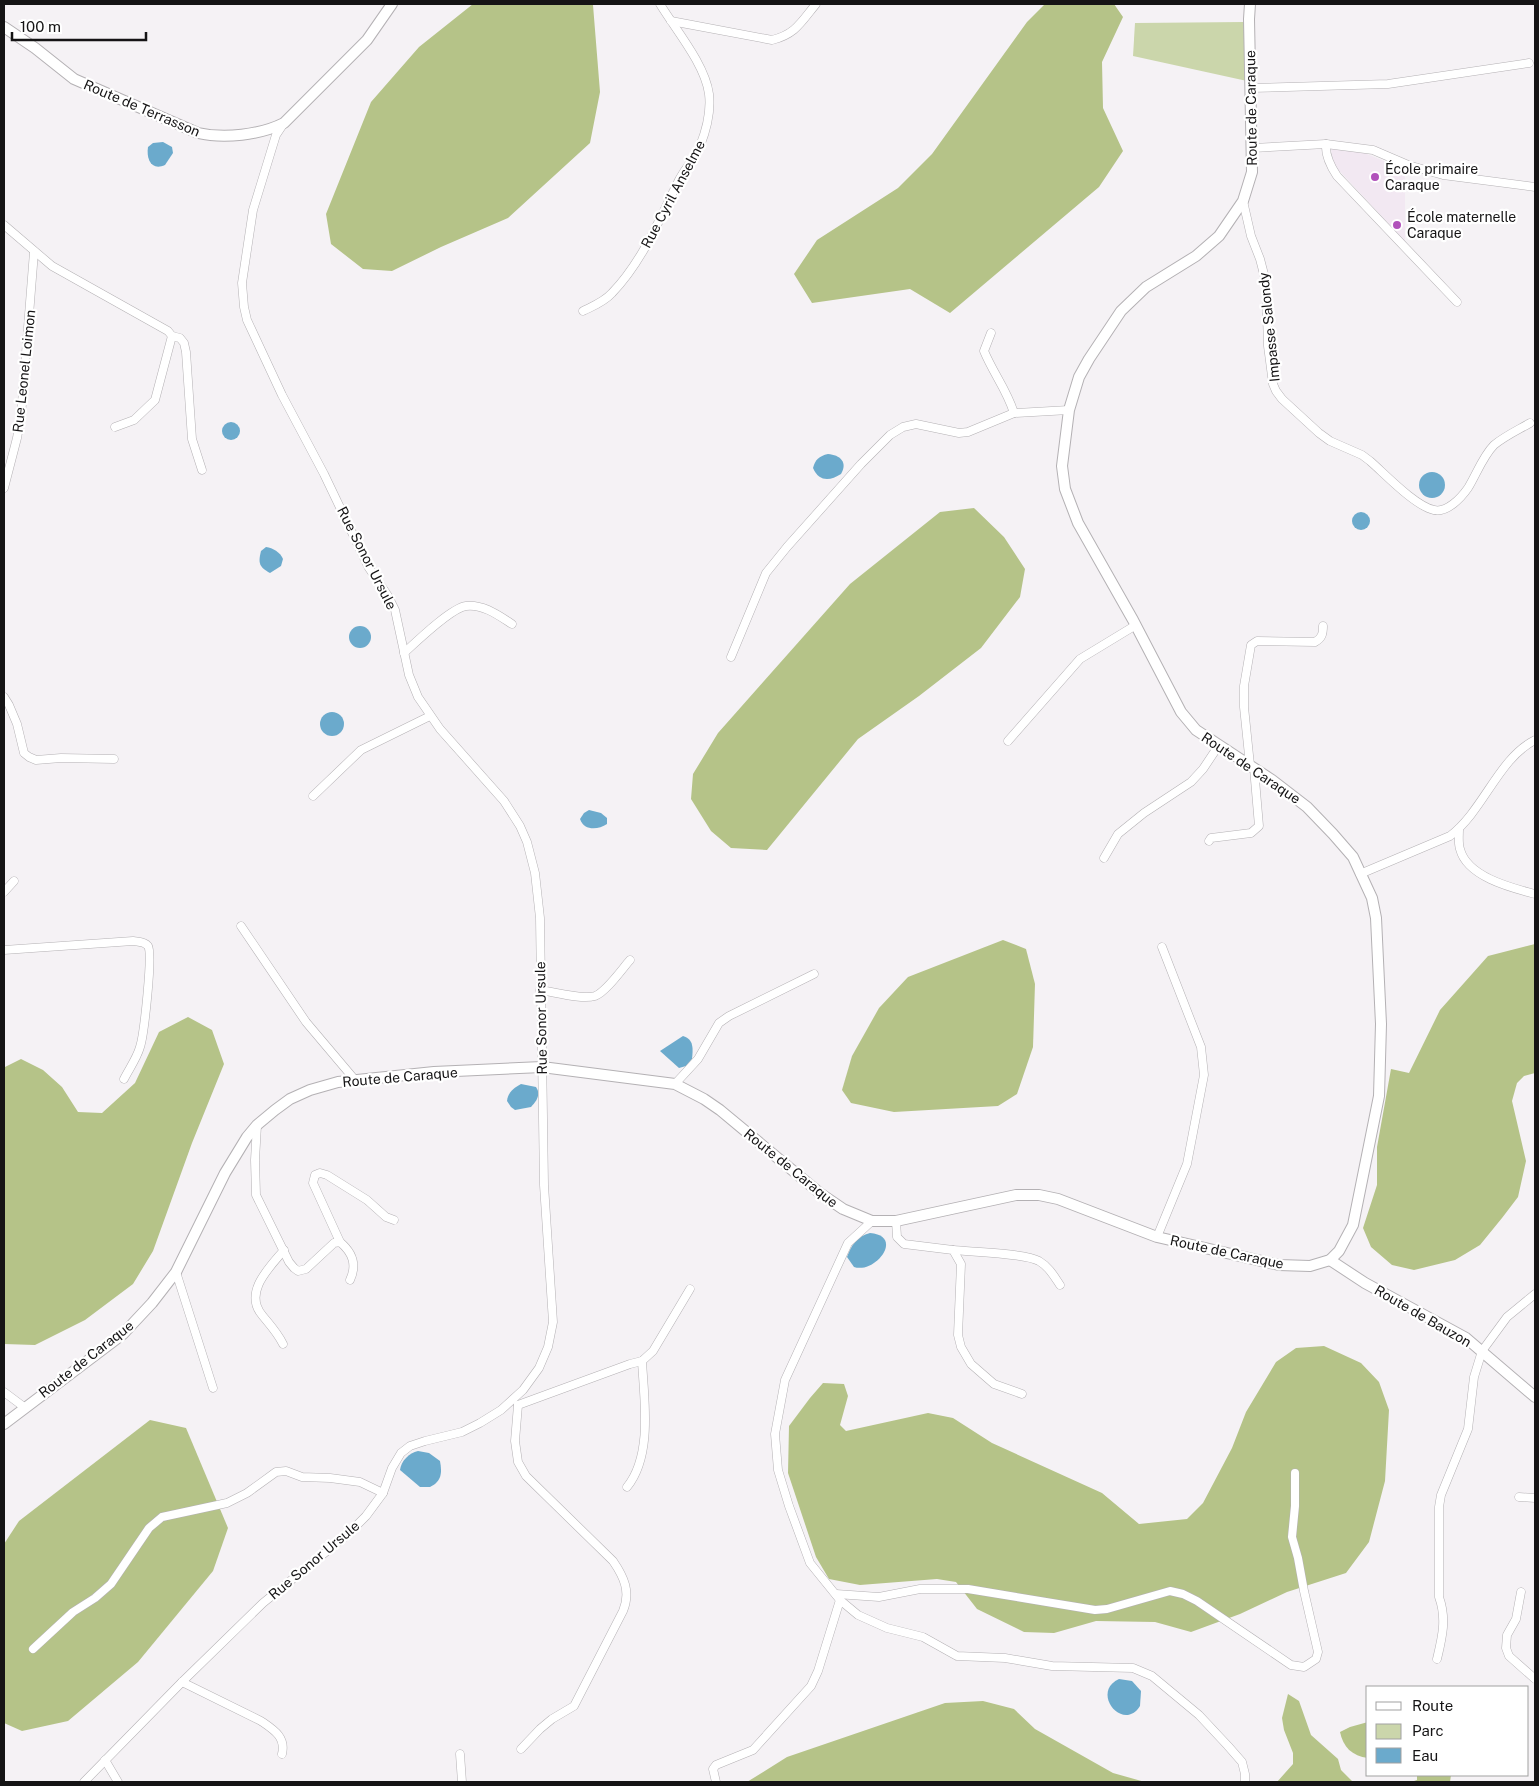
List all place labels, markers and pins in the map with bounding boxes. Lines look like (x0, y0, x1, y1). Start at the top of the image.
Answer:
place label: École primaire Caraque (1385, 160, 1478, 193)
marker: École primaire Caraque (1369, 171, 1381, 183)
place label: École maternelle Caraque (1407, 208, 1516, 241)
marker: École maternelle Caraque (1391, 219, 1403, 231)

